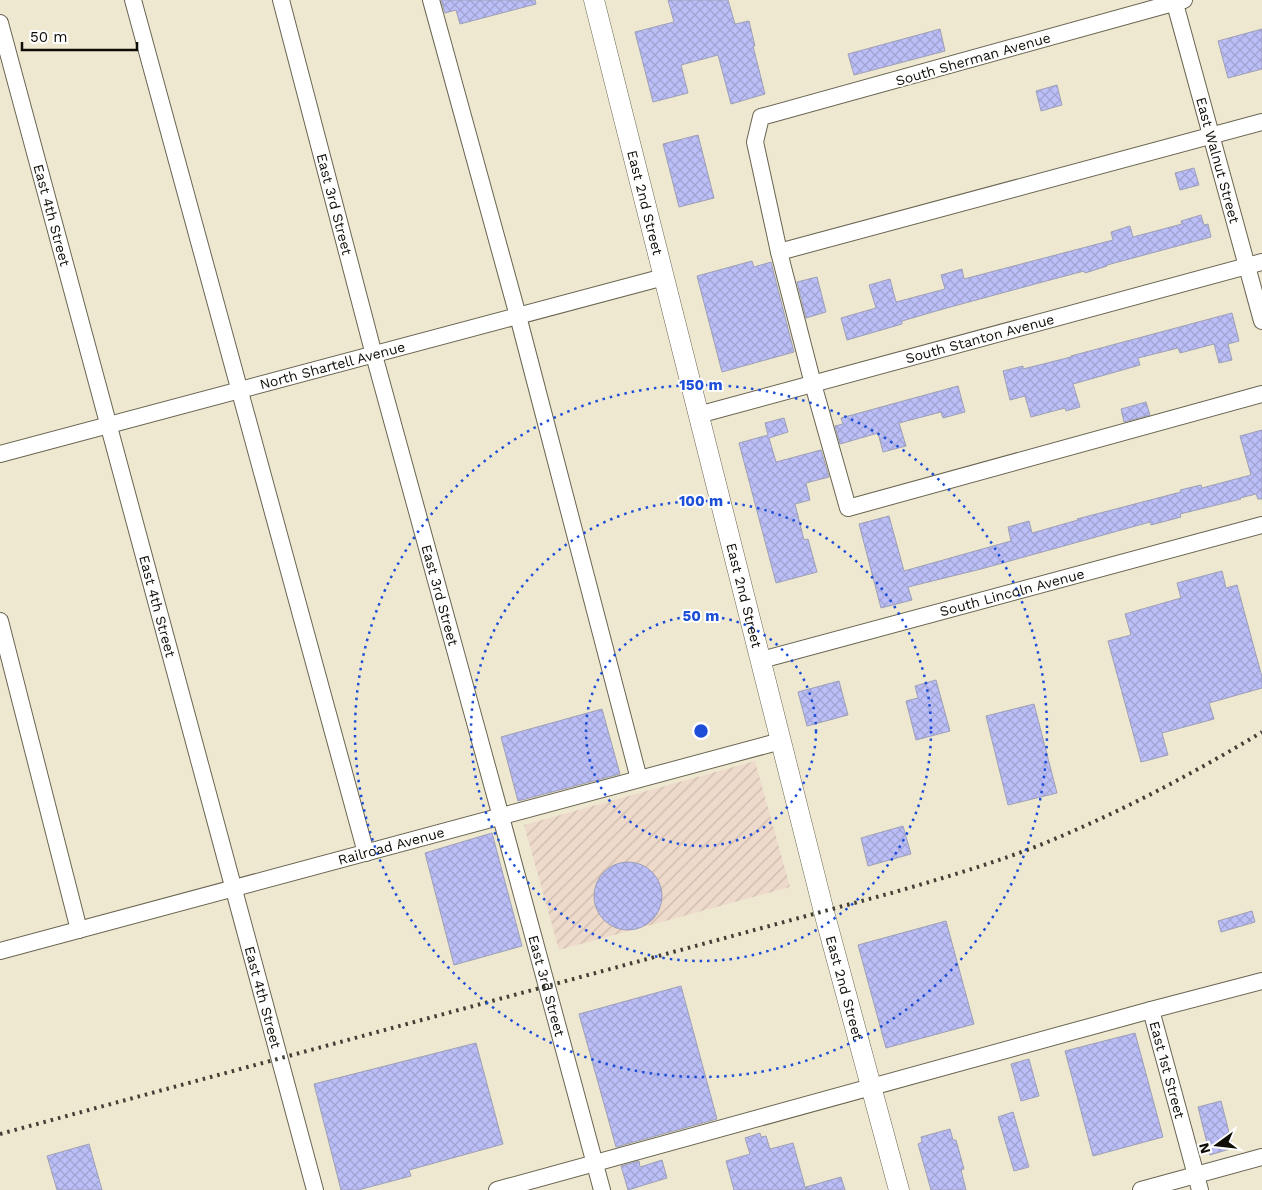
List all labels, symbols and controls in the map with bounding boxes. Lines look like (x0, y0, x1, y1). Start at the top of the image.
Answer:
scale bar (22, 20, 138, 52)
text: 50 m (30, 28, 67, 46)
street label: South Sherman Avenue (894, 29, 1052, 89)
street label: East Walnut Street (1193, 95, 1243, 225)
street label: East 2nd Street (624, 149, 666, 257)
street label: East 3rd Street (314, 152, 355, 257)
street label: East 4th Street (30, 162, 73, 268)
street label: South Stanton Avenue (904, 311, 1056, 366)
street label: North Shartell Avenue (258, 338, 407, 392)
text: 150 m (679, 376, 723, 394)
text: 100 m (679, 492, 723, 510)
street label: East 2nd Street (723, 541, 765, 650)
street label: East 3rd Street (418, 543, 462, 648)
street label: East 4th Street (136, 553, 179, 659)
street label: South Lincoln Avenue (938, 565, 1086, 619)
text: 50 m (683, 607, 719, 625)
centre of rings (692, 722, 710, 740)
street label: Railroad Avenue (336, 824, 446, 868)
street label: East 3rd Street (525, 933, 568, 1038)
street label: East 2nd Street (823, 934, 866, 1042)
street label: East 4th Street (242, 944, 284, 1050)
street label: East 1st Street (1146, 1019, 1188, 1120)
north arrow (1192, 1120, 1242, 1170)
text: N (1195, 1141, 1214, 1155)

